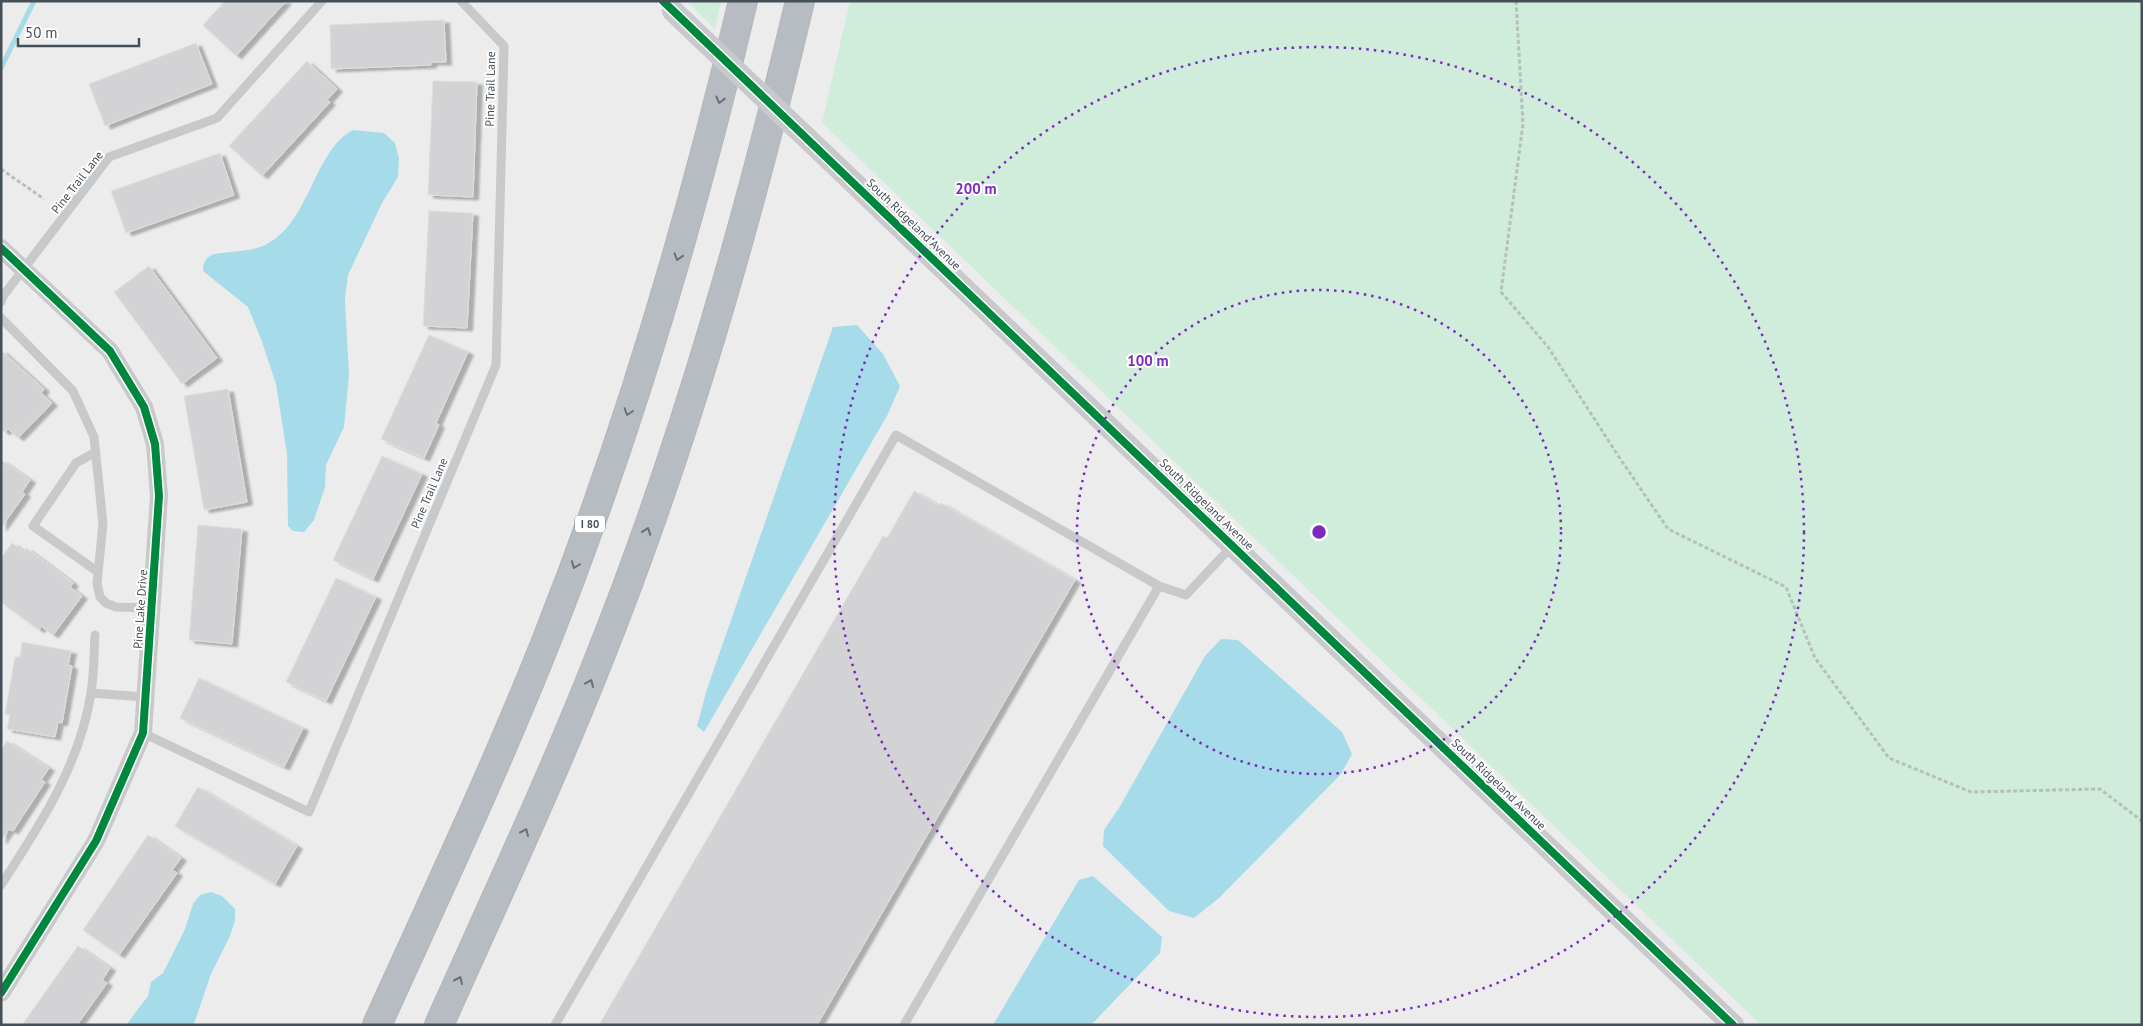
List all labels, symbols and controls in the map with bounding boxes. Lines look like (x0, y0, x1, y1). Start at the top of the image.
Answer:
scale bar (18, 15, 139, 47)
text: 50 m (25, 23, 58, 42)
street label: Pine Trail Lane (482, 51, 498, 127)
one-way arrow (715, 95, 726, 104)
street label: Pine Trail Lane (48, 148, 106, 216)
street label: South Ridgeland Avenue (864, 175, 964, 273)
text: 200 m (955, 179, 997, 198)
one-way arrow (673, 252, 683, 260)
text: 100 m (1127, 351, 1169, 370)
one-way arrow (624, 407, 634, 415)
street label: Pine Trail Lane (407, 455, 451, 531)
street label: South Ridgeland Avenue (1157, 455, 1257, 553)
road number: I 80 (575, 516, 605, 532)
centre of rings (1310, 523, 1328, 541)
one-way arrow (641, 527, 651, 536)
one-way arrow (571, 560, 581, 569)
street label: Pine Lake Drive (130, 569, 150, 649)
one-way arrow (583, 679, 594, 688)
street label: South Ridgeland Avenue (1449, 735, 1549, 833)
one-way arrow (519, 828, 530, 837)
one-way arrow (452, 976, 463, 985)

